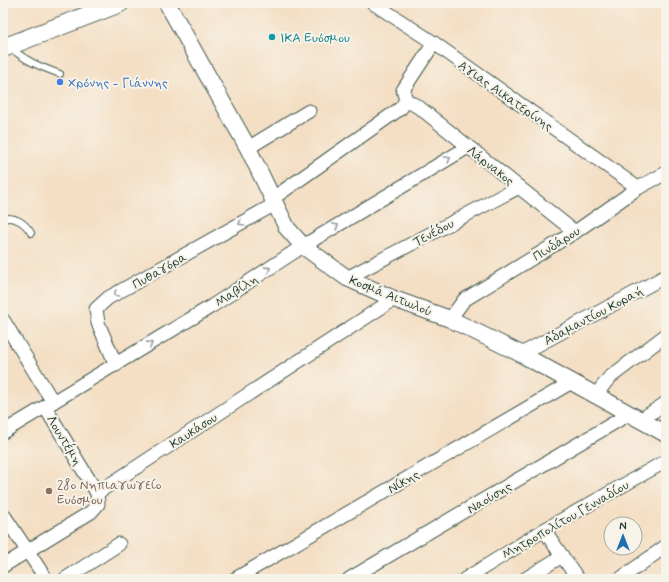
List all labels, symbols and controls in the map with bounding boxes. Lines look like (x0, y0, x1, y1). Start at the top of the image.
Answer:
place label: ΙΚΑ Ευόσμου (280, 30, 350, 47)
marker: ΙΚΑ Ευόσμου (267, 32, 277, 42)
street label: Αγιας Αικατερίνης (454, 57, 556, 136)
place label: Χρόνης - Γιάννης (68, 75, 168, 92)
marker: Χρόνης - Γιάννης (55, 77, 65, 87)
street label: Λάρνακος (463, 142, 517, 190)
one-way arrow (444, 157, 451, 164)
street label: Τενέδου (410, 215, 457, 251)
one-way arrow (238, 219, 245, 226)
street label: Πινδάρου (530, 223, 584, 265)
one-way arrow (332, 224, 339, 231)
street label: Πυθαγόρα (130, 249, 190, 294)
one-way arrow (264, 266, 271, 274)
street label: Μαβίλη (212, 271, 262, 311)
street label: Κοσμά Αιτωλού (346, 272, 434, 321)
street label: Αδαμαντίου Κοραή (541, 283, 646, 350)
one-way arrow (113, 290, 120, 297)
one-way arrow (145, 342, 152, 349)
street label: Καυκάσου (167, 409, 221, 453)
street label: Λουντέμη (42, 412, 85, 469)
street label: Νίκης (385, 466, 423, 498)
place label: 28ο Νηπιαγωγείο Ευόσμου (57, 477, 162, 509)
street label: Μητροπολίτου Γενναδίου (499, 477, 632, 564)
street label: Ναούσης (464, 478, 516, 518)
marker: 28ο Νηπιαγωγείο Ευόσμου (44, 486, 54, 496)
north arrow (603, 516, 643, 556)
text: N (619, 520, 627, 534)

